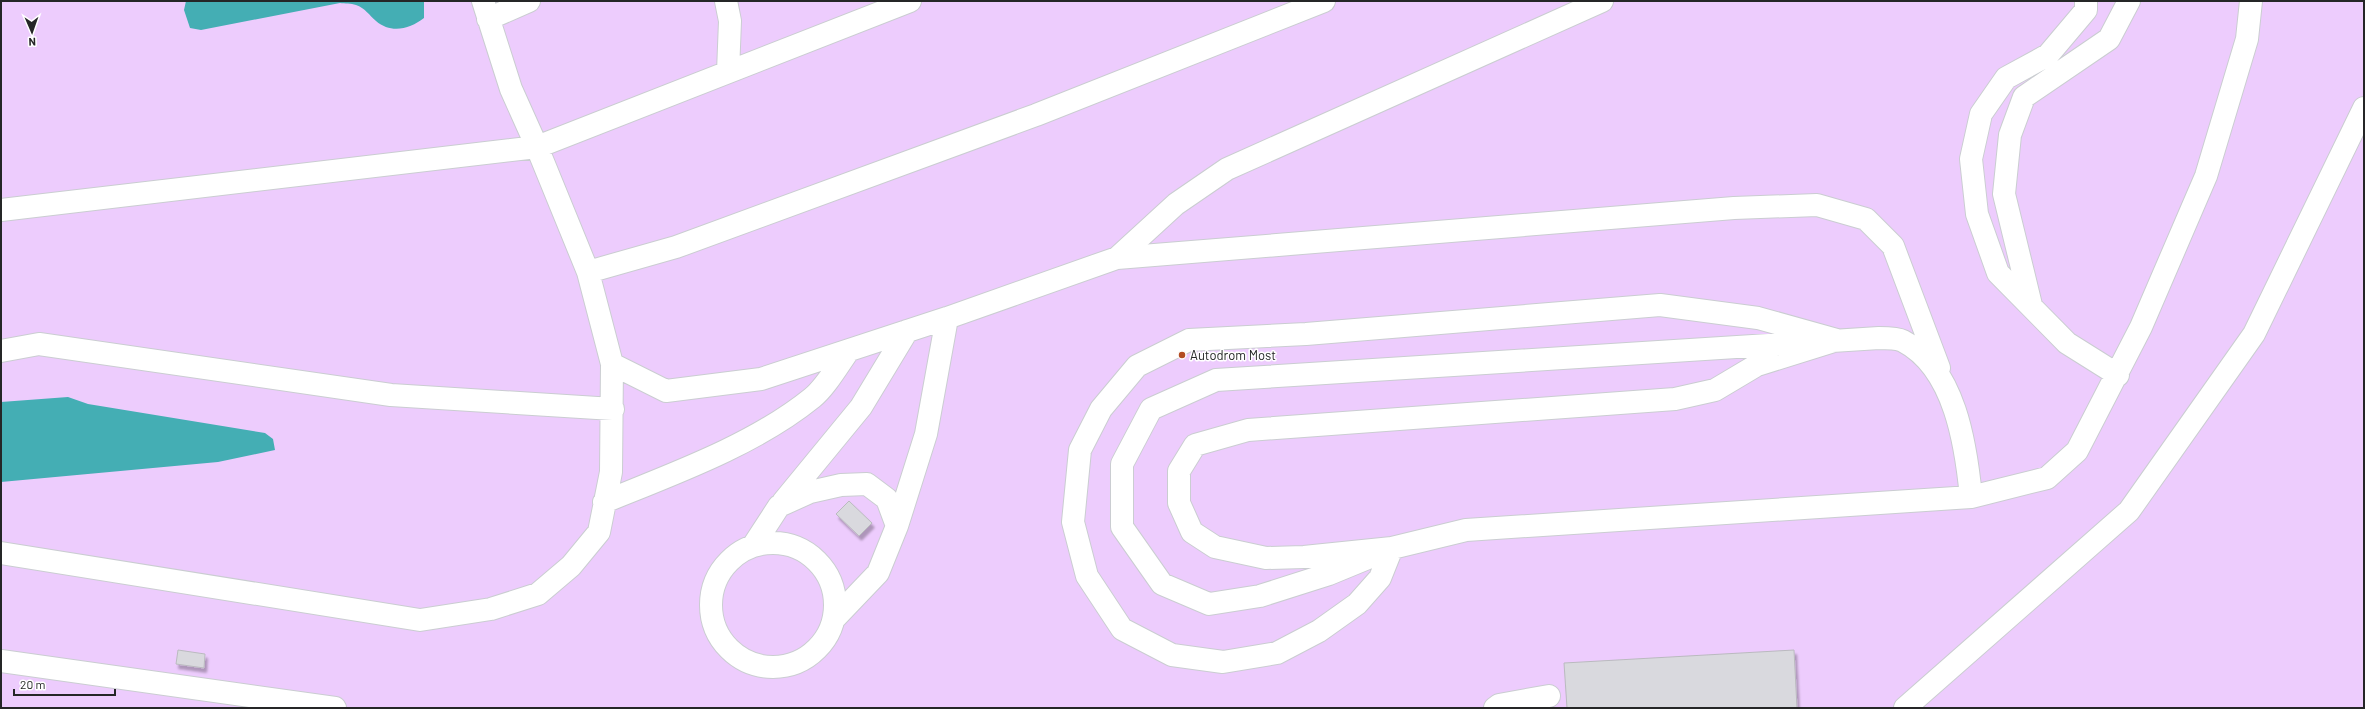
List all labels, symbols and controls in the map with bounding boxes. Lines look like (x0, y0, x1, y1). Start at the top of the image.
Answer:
north arrow (12, 12, 52, 52)
text: N (28, 36, 36, 49)
place label: Autodrom Most (1190, 347, 1276, 363)
marker: Autodrom Most (1177, 350, 1187, 360)
scale bar (14, 671, 115, 697)
text: 20 m (20, 677, 46, 691)

